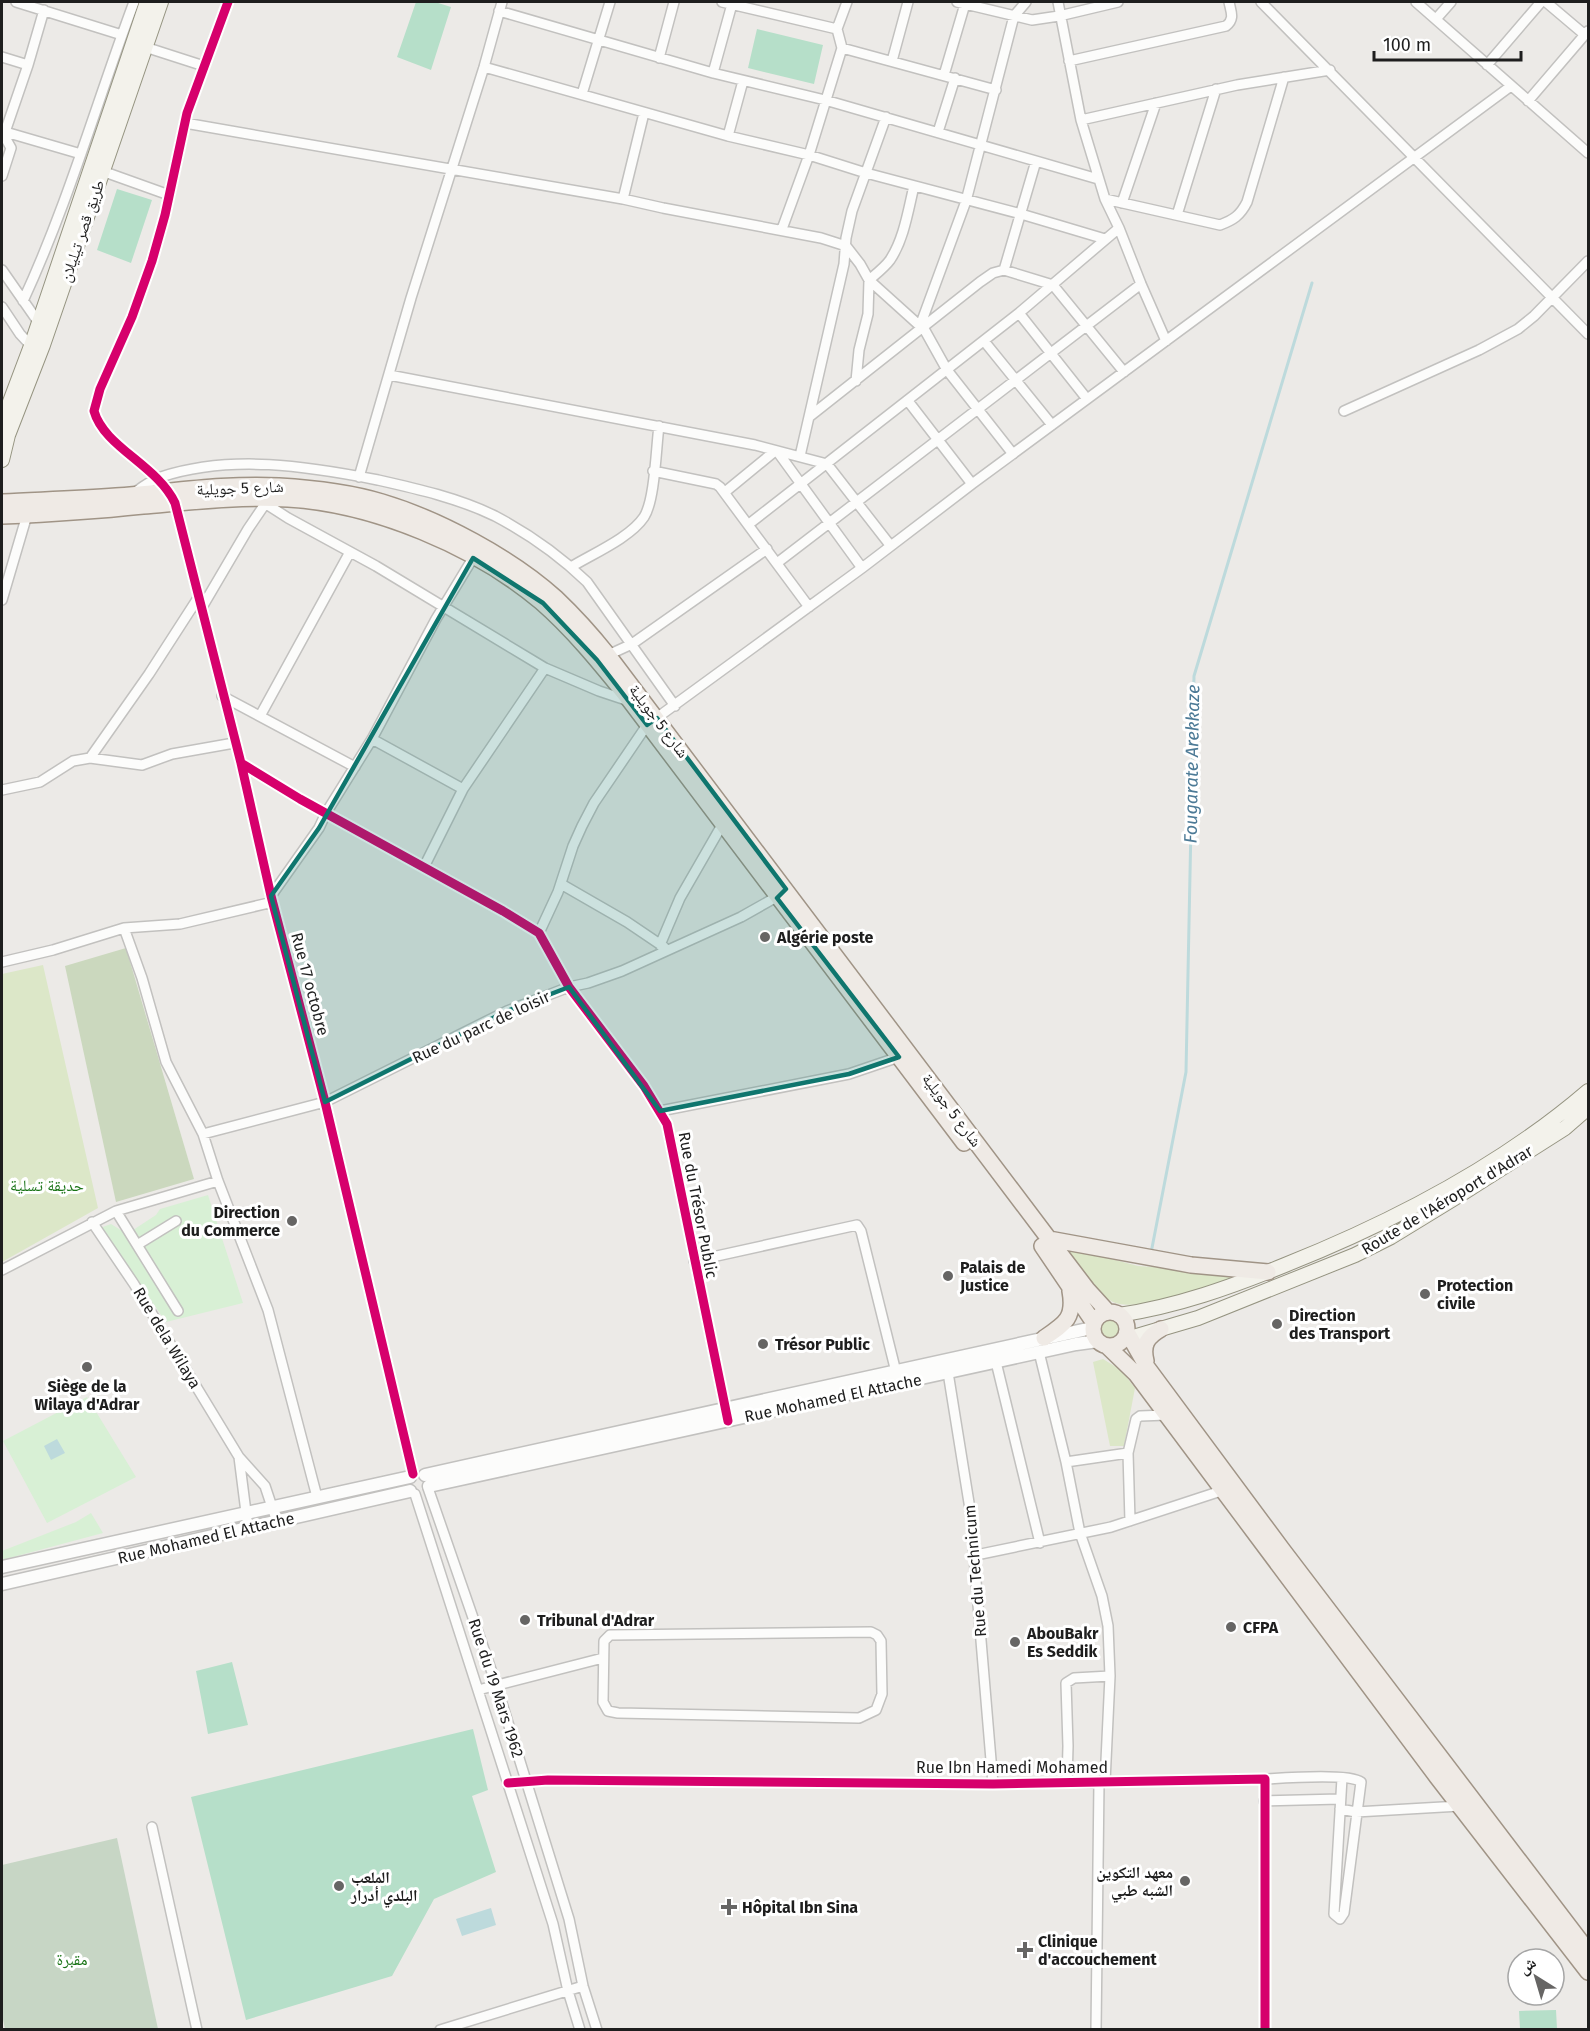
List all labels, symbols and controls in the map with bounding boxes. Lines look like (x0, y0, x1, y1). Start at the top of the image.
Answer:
scale bar (1374, 24, 1521, 62)
text: 100 m (1383, 34, 1431, 56)
street label: طريق قصر تيليلان (56, 177, 109, 285)
street label: شارع 5 جويلية (196, 477, 284, 500)
street label: شارع 5 جويلية (624, 681, 693, 762)
water label: Fougarate Arekkaze (1180, 684, 1204, 844)
place label: Algérie poste (776, 928, 874, 947)
street label: Rue 17 octobre (287, 930, 333, 1038)
marker: Algérie poste (758, 930, 772, 944)
street label: Rue du parc de loisir (409, 986, 554, 1067)
street label: شارع 5 جويلية (917, 1070, 986, 1151)
street label: Rue du Trésor Public (674, 1130, 722, 1280)
street label: Route de l'Aéroport d'Adrar (1358, 1141, 1537, 1259)
park label: حديقة تسلية (10, 1176, 84, 1195)
place label: Direction du Commerce (181, 1203, 280, 1240)
marker: Direction du Commerce (285, 1214, 299, 1228)
place label: Palais de Justice (959, 1258, 1025, 1295)
marker: Palais de Justice (941, 1269, 955, 1283)
place label: Protection civile (1437, 1276, 1513, 1313)
street label: Rue dela Wilaya (129, 1284, 205, 1392)
marker: Protection civile (1418, 1287, 1432, 1301)
place label: Direction des Transport (1289, 1306, 1391, 1343)
marker: Direction des Transport (1270, 1317, 1284, 1331)
place label: Trésor Public (775, 1335, 870, 1354)
marker: Trésor Public (756, 1337, 770, 1351)
marker: Siège de la Wilaya d'Adrar (80, 1360, 94, 1374)
street label: Rue Mohamed El Attache (743, 1370, 923, 1426)
place label: Siège de la Wilaya d'Adrar (35, 1377, 140, 1414)
street label: Rue du Technicum (960, 1504, 990, 1638)
street label: Rue Mohamed El Attache (116, 1508, 296, 1568)
place label: Tribunal d'Adrar (537, 1611, 655, 1630)
marker: Tribunal d'Adrar (518, 1613, 532, 1627)
street label: Rue du 19 Mars 1962 (465, 1616, 527, 1760)
place label: CFPA (1243, 1618, 1279, 1637)
marker: CFPA (1224, 1620, 1238, 1634)
place label: AbouBakr Es Seddik (1026, 1624, 1099, 1661)
marker: AbouBakr Es Seddik (1008, 1635, 1022, 1649)
street label: Rue Ibn Hamedi Mohamed (916, 1758, 1108, 1777)
place label: معهد التكوين الشبه طبي (1096, 1863, 1173, 1902)
place label: الملعب البلدي أدرار (350, 1868, 417, 1907)
marker: معهد التكوين الشبه طبي (1178, 1874, 1192, 1888)
marker: الملعب البلدي أدرار (332, 1879, 346, 1893)
marker: Hôpital Ibn Sina (720, 1898, 738, 1916)
place label: Hôpital Ibn Sina (742, 1898, 858, 1917)
place label: Clinique d'accouchement (1038, 1932, 1157, 1969)
marker: Clinique d'accouchement (1016, 1941, 1034, 1959)
north arrow (1506, 1947, 1566, 2007)
park label: مقبرة (56, 1950, 88, 1969)
text: ش (1515, 1953, 1540, 1978)

